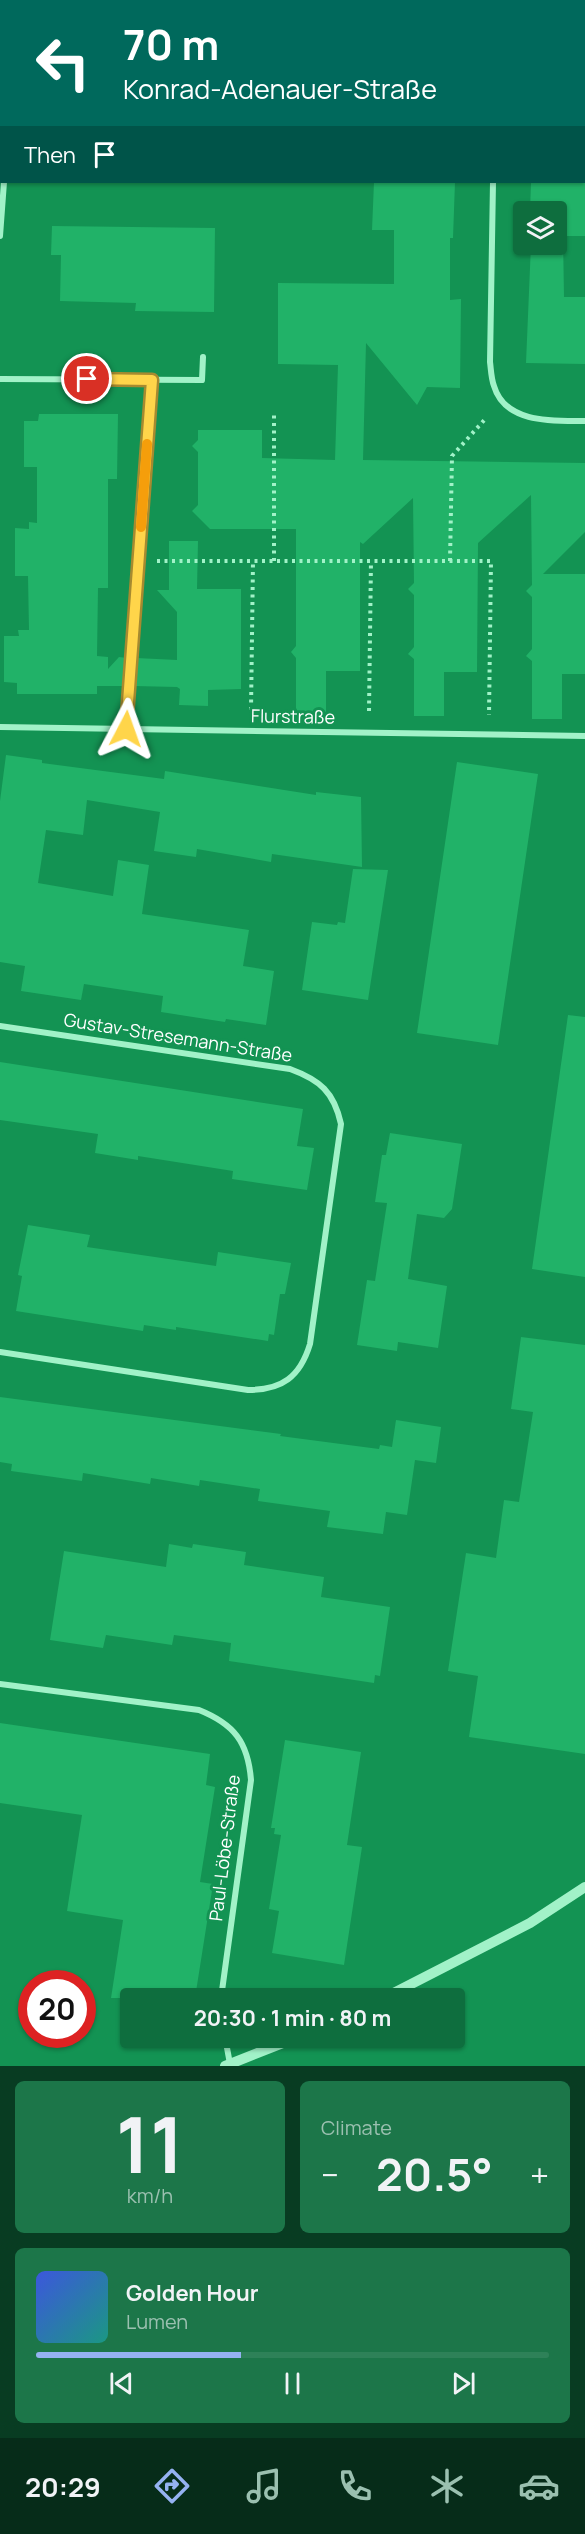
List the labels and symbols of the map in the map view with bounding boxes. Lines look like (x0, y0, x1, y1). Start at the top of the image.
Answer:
pin (61, 353, 112, 404)
position arrow (94, 697, 158, 761)
street label: Flurstraße (251, 703, 335, 729)
street label: Gustav-Stresemann-Straße (62, 1007, 294, 1067)
street label: Paul-Löbe-Straße (203, 1773, 245, 1922)
speed limit sign: 20 (18, 1970, 96, 2048)

